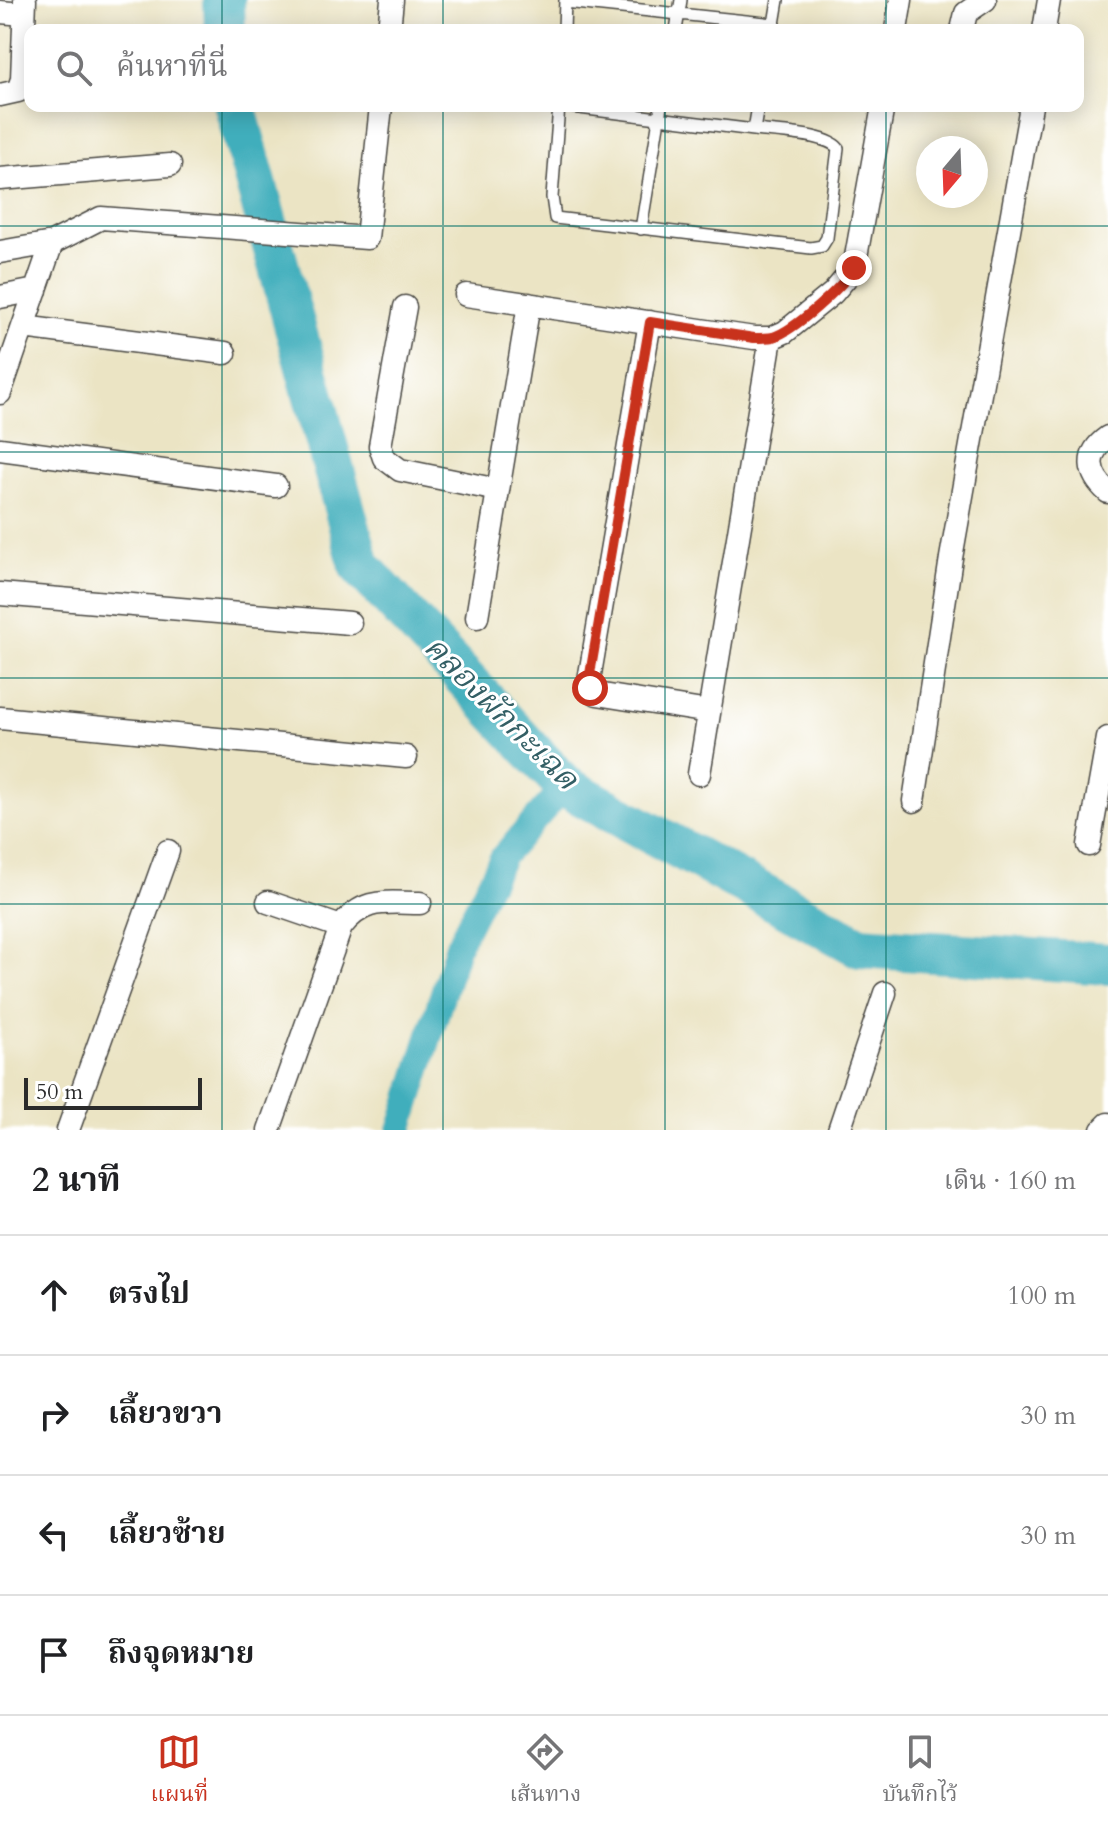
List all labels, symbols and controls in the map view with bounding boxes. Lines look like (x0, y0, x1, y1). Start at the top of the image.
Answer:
search box (24, 24, 1084, 112)
icon: search (52, 46, 96, 90)
text: ค้นหาที่นี่ (116, 46, 228, 87)
north arrow (916, 136, 988, 208)
route end (836, 250, 872, 286)
water label: คลองผักกะเฉด (414, 626, 589, 801)
route start (572, 670, 608, 706)
scale bar (24, 1074, 202, 1110)
text: 50 m (36, 1077, 83, 1107)
text: 2 นาที (32, 1157, 121, 1203)
text: เดิน · 160 m (944, 1163, 1076, 1198)
icon: ahead (32, 1273, 76, 1317)
text: ตรงไป (108, 1273, 190, 1314)
text: 100 m (1007, 1278, 1076, 1313)
icon: right (32, 1393, 76, 1437)
text: เลี้ยวขวา (108, 1393, 222, 1434)
text: 30 m (1020, 1398, 1076, 1433)
icon: left (32, 1513, 76, 1557)
text: เลี้ยวซ้าย (108, 1513, 226, 1554)
text: 30 m (1020, 1518, 1076, 1553)
icon: arrive (32, 1633, 76, 1677)
text: ถึงจุดหมาย (108, 1633, 254, 1674)
tab: แผนที่ (151, 1730, 208, 1813)
tab: เส้นทาง (509, 1730, 581, 1813)
tab: บันทึกไว้ (882, 1730, 957, 1813)

